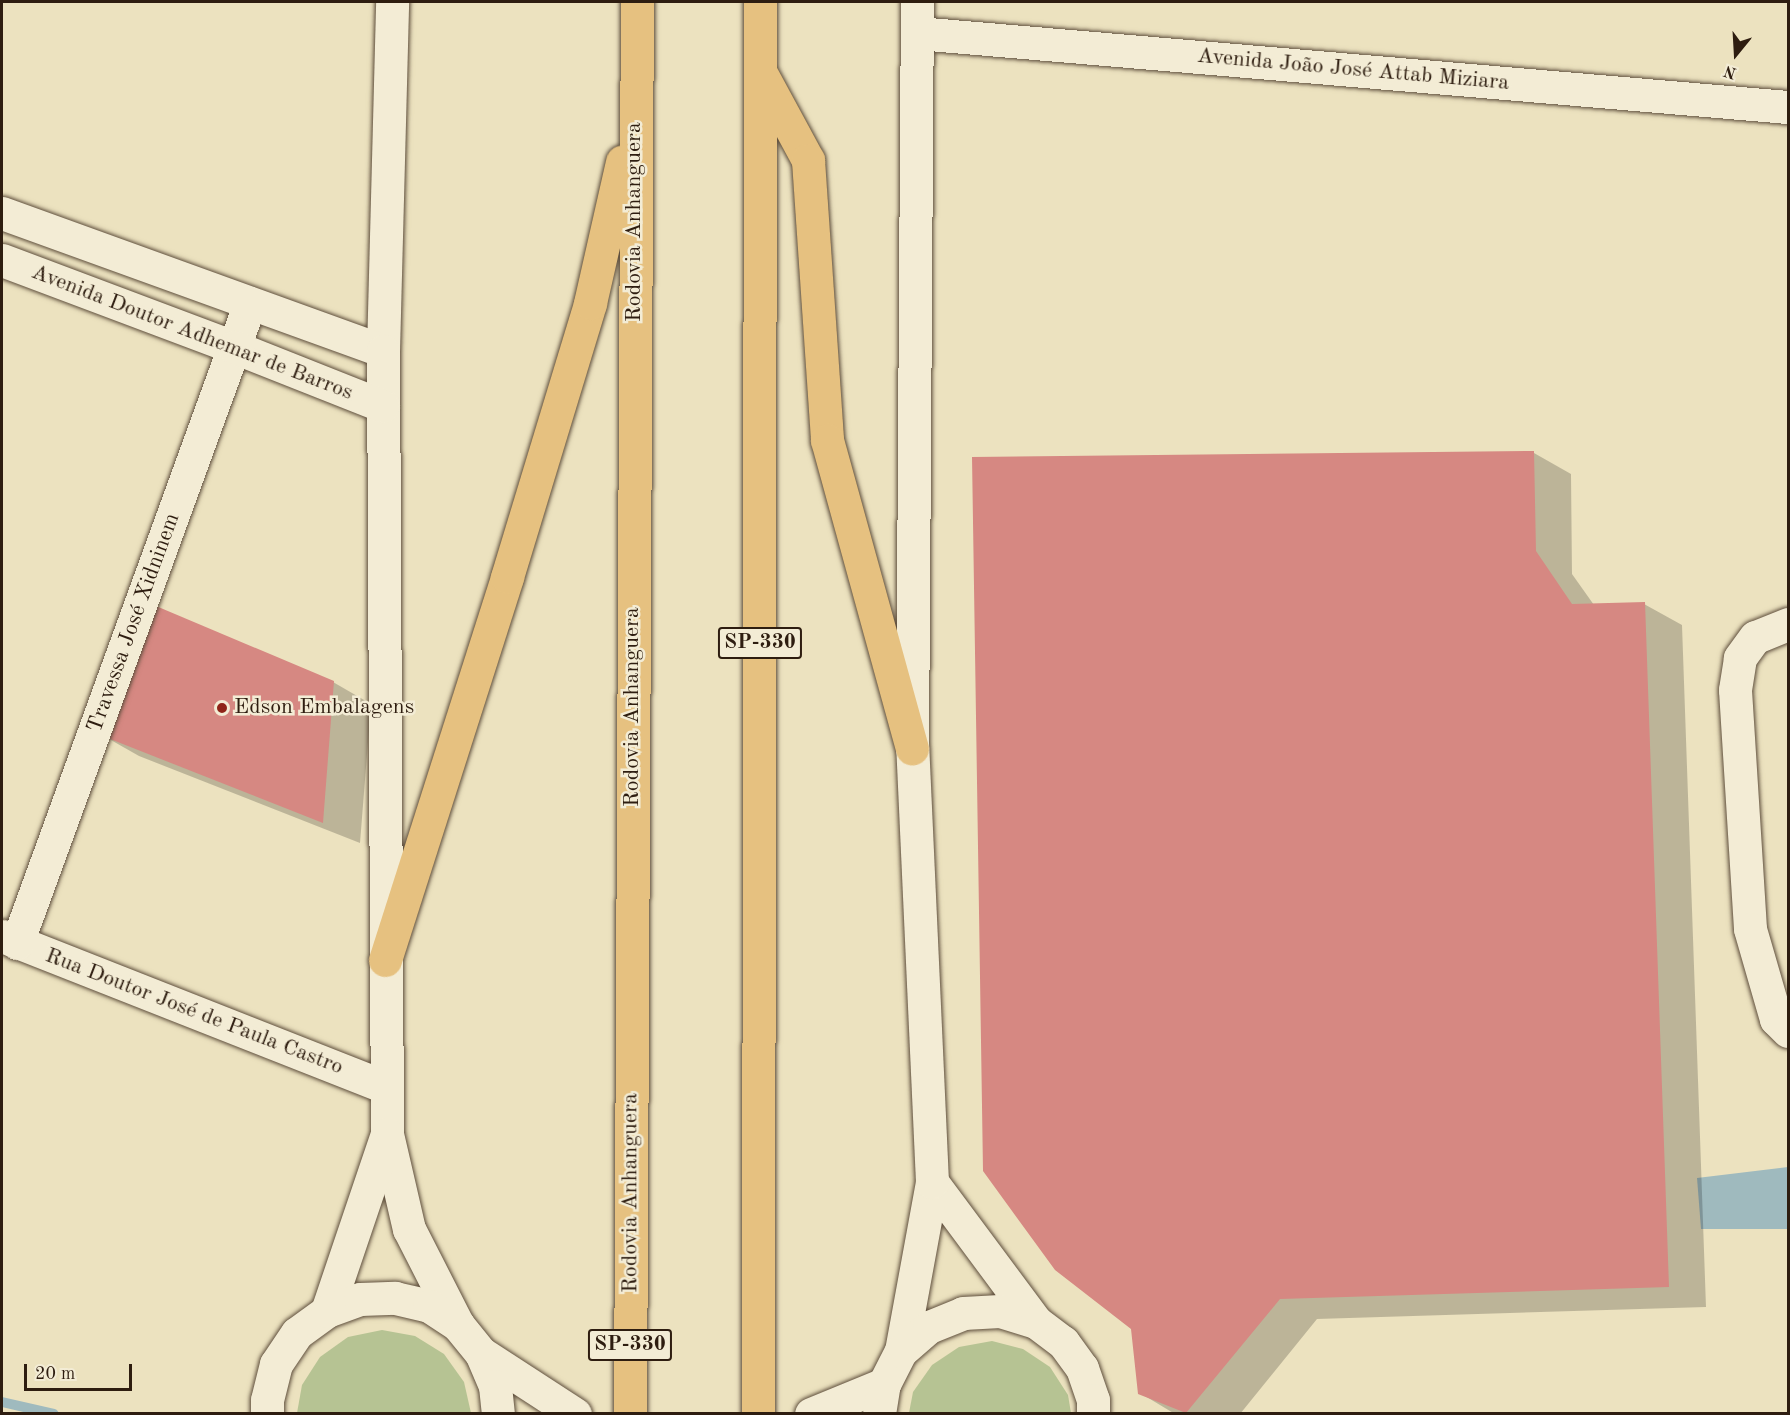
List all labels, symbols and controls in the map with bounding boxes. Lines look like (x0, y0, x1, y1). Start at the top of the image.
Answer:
north arrow (1706, 24, 1766, 84)
street label: Avenida João José Attab Miziara (1196, 43, 1510, 97)
text: N (1722, 62, 1739, 81)
street label: Rodovia Anhanguera (622, 122, 648, 322)
street label: Avenida Doutor Adhemar de Barros (27, 259, 357, 407)
street label: Travessa José Xidninem (82, 510, 186, 736)
street label: Rodovia Anhanguera (620, 607, 646, 807)
road number: SP-330 (716, 625, 804, 661)
place label: Edson Embalagens (234, 695, 414, 721)
marker: Edson Embalagens (215, 701, 229, 715)
street label: Rua Doutor José de Paula Castro (41, 943, 347, 1081)
street label: Rodovia Anhanguera (618, 1093, 644, 1293)
road number: SP-330 (586, 1327, 674, 1363)
scale bar (27, 1352, 135, 1390)
text: 20 m (35, 1365, 75, 1383)

